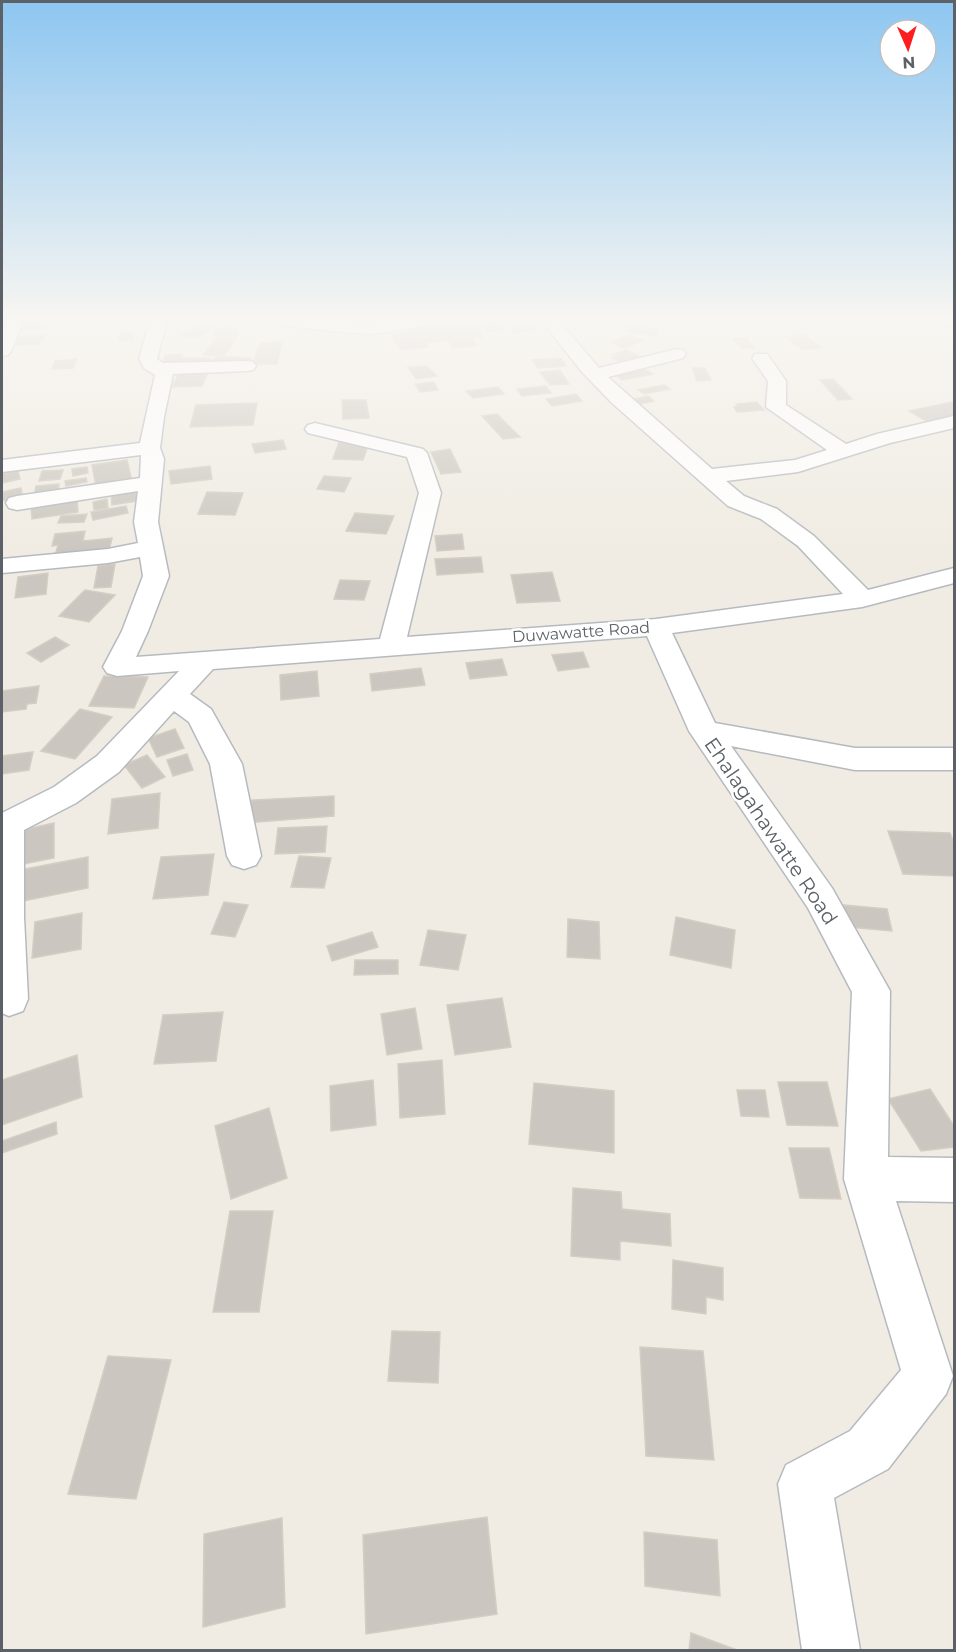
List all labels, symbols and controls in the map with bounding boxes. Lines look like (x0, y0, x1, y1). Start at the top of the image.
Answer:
north arrow (878, 18, 938, 78)
text: N (902, 53, 916, 72)
street label: Duwawatte Road (511, 618, 651, 646)
street label: Ehalagahawatte Road (699, 733, 843, 929)

